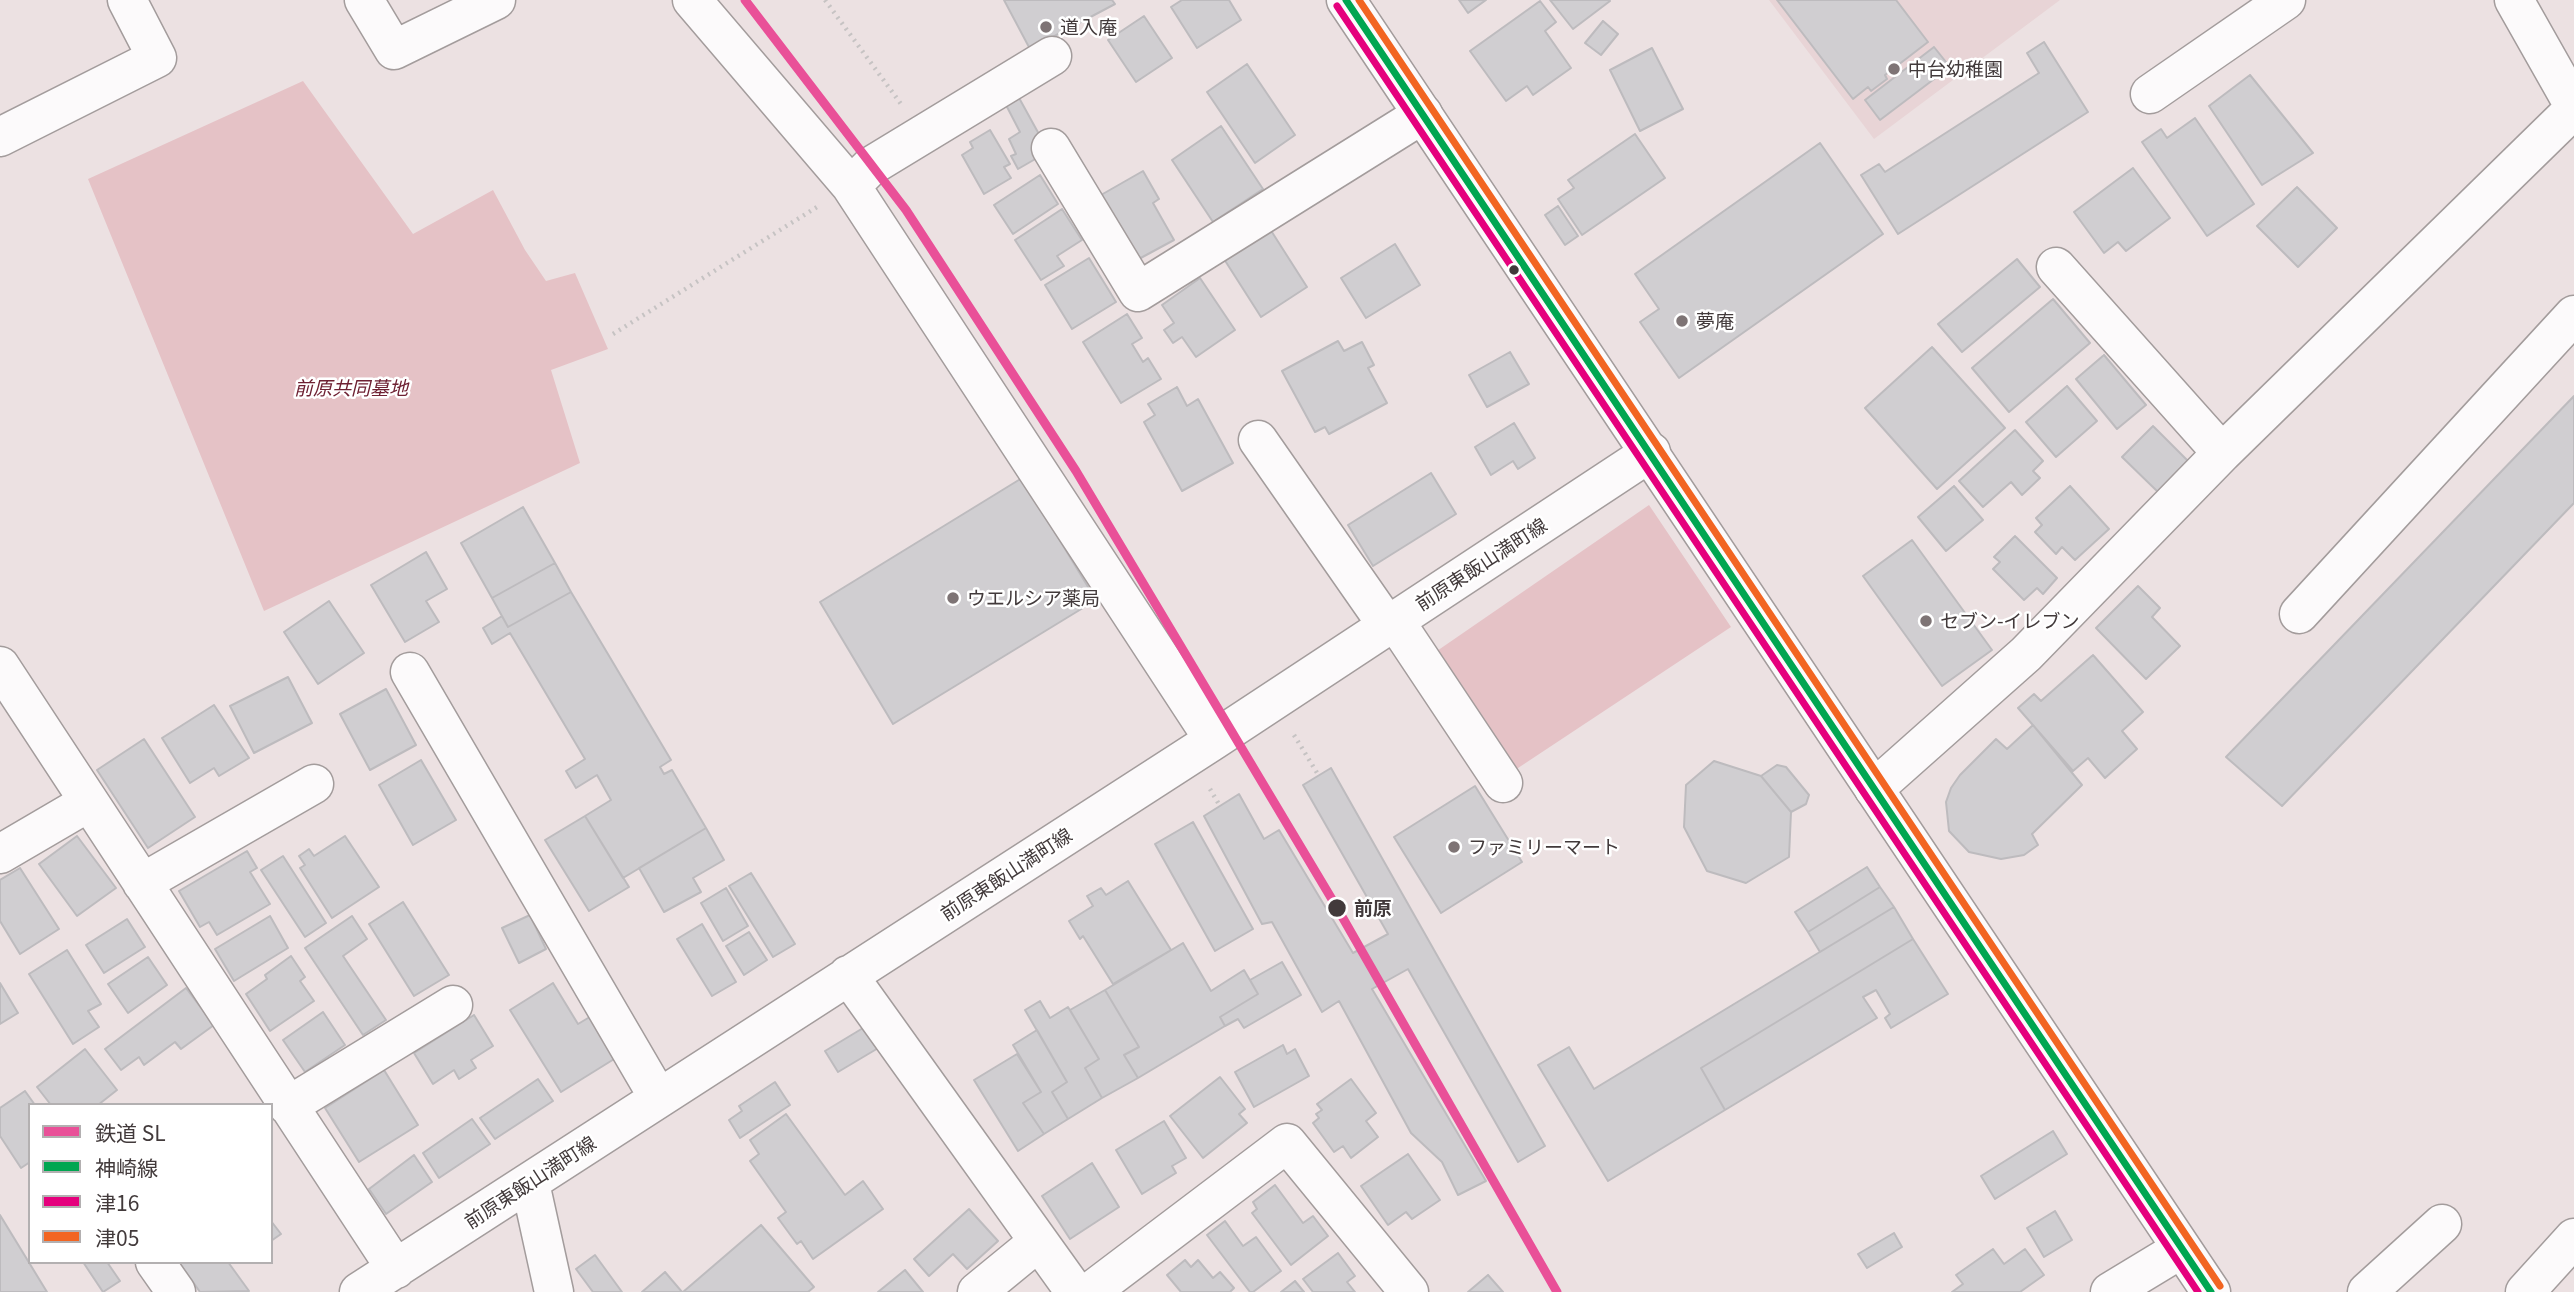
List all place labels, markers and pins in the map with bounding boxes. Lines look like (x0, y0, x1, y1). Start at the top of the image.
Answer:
place label: 道入庵 (1060, 16, 1117, 38)
marker: 道入庵 (1038, 19, 1054, 35)
place label: 中台幼稚園 (1908, 58, 2003, 80)
marker: 中台幼稚園 (1886, 61, 1902, 77)
unlabelled marker (1507, 263, 1521, 277)
place label: 夢庵 (1696, 310, 1734, 332)
marker: 夢庵 (1674, 313, 1690, 329)
place label: ウエルシア薬局 (967, 587, 1100, 609)
marker: ウエルシア薬局 (945, 590, 961, 606)
place label: セブン-イレブン (1940, 610, 2080, 632)
marker: セブン-イレブン (1918, 613, 1934, 629)
place label: ファミリーマート (1468, 836, 1620, 858)
marker: ファミリーマート (1446, 839, 1462, 855)
marker: 前原 (1326, 897, 1348, 919)
place label: 前原 (1354, 897, 1392, 919)

